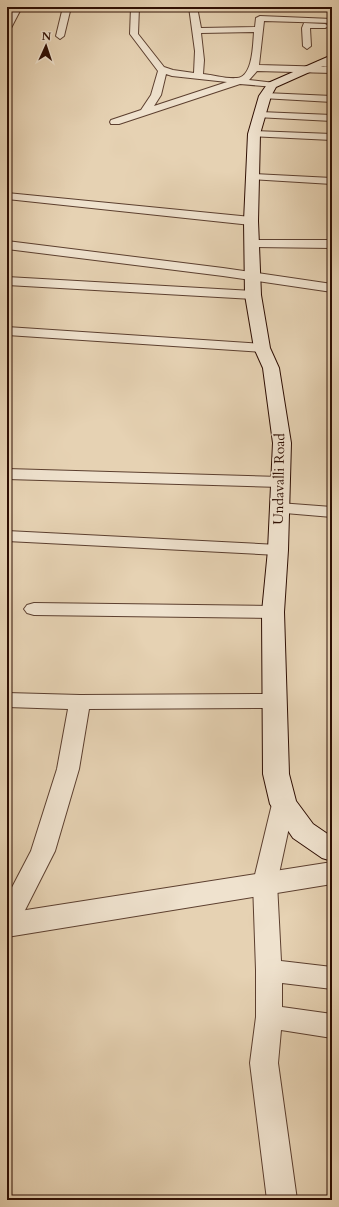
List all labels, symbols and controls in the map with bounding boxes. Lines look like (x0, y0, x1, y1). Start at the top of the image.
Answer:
north arrow (26, 26, 66, 66)
text: N (41, 29, 52, 44)
street label: Undavalli Road (269, 432, 289, 525)

